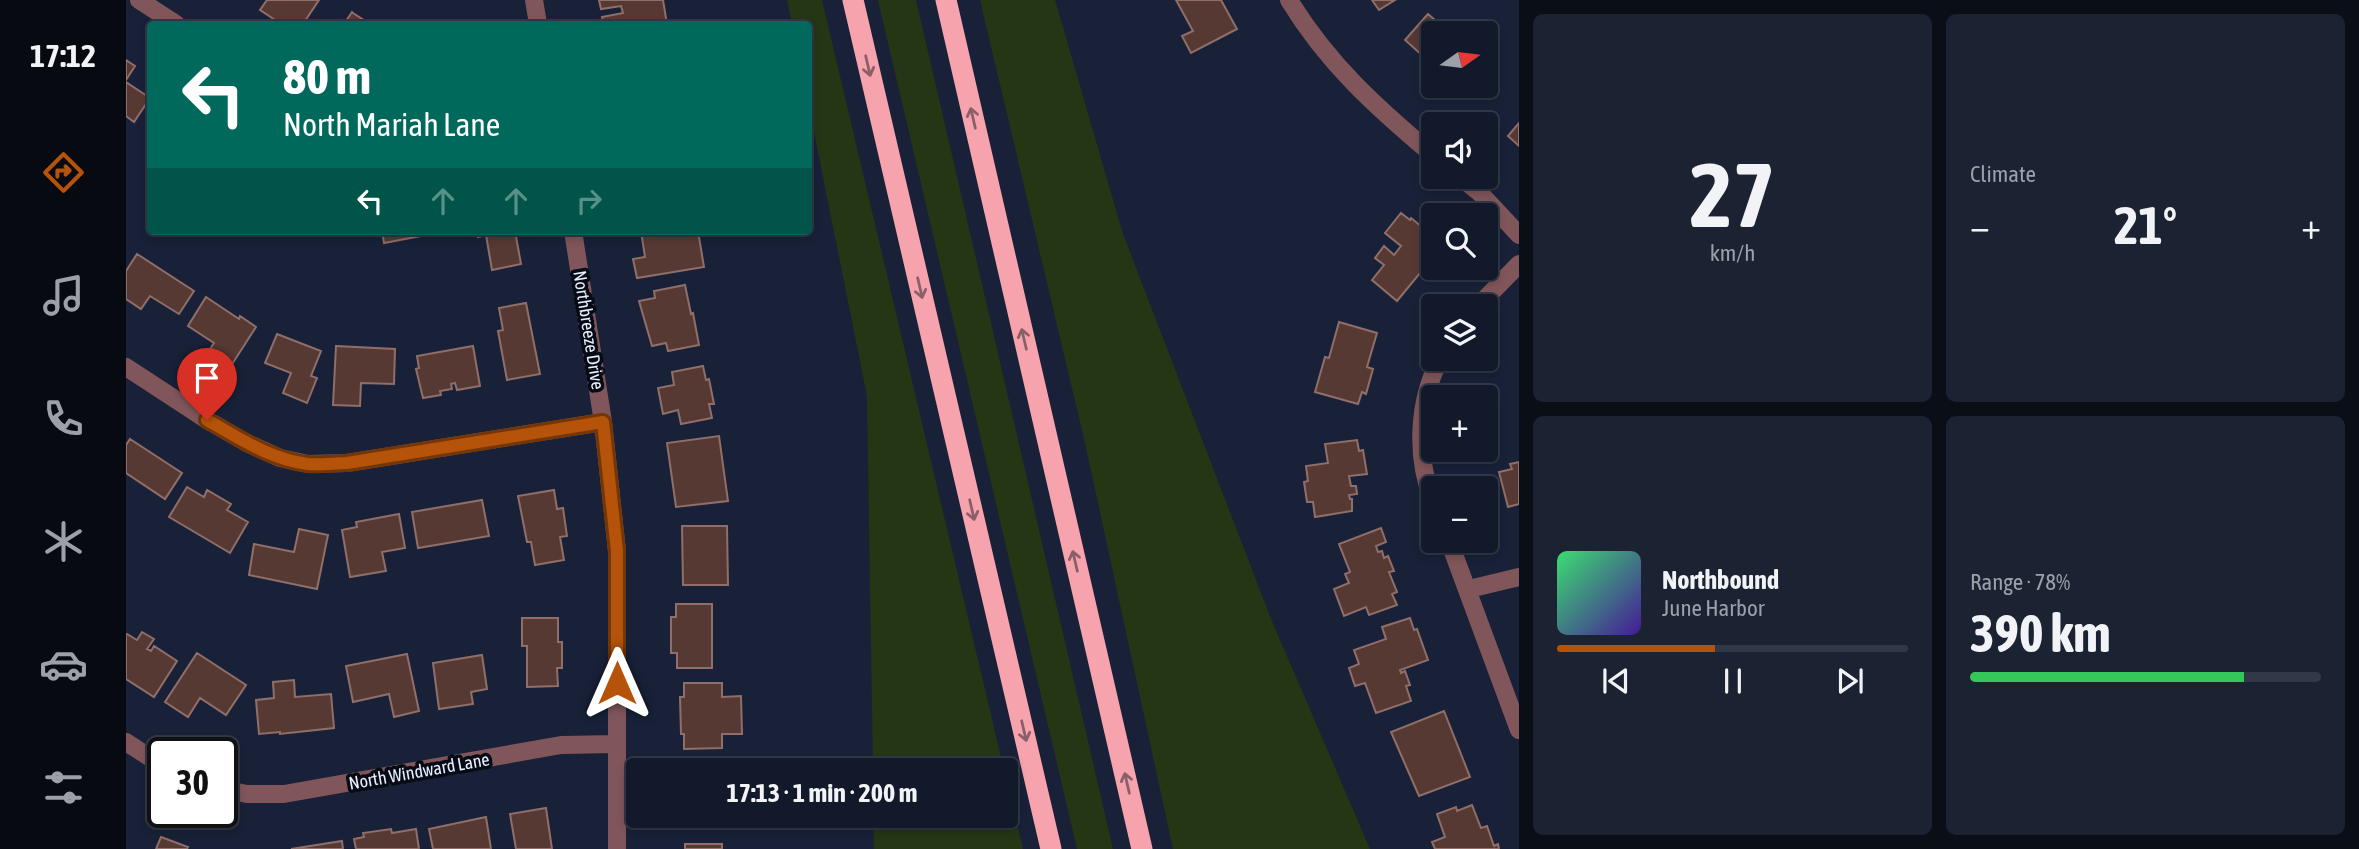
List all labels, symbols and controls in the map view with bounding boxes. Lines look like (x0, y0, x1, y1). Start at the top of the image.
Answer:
north arrow (1421, 21, 1498, 98)
map controls (1421, 21, 1498, 553)
text: 17:12 (30, 37, 96, 74)
text: 80 m (283, 48, 371, 104)
icon: left (168, 49, 259, 140)
one-way arrow (862, 55, 875, 77)
text: North Mariah Lane (283, 106, 500, 143)
one-way arrow (966, 107, 979, 129)
button: sound (1421, 112, 1498, 189)
text: 27 (1690, 142, 1775, 246)
icon: directions (39, 148, 88, 197)
text: Climate (1970, 161, 2036, 187)
icon: left (351, 182, 389, 220)
icon: ahead (424, 182, 462, 220)
icon: ahead (497, 182, 535, 220)
icon: right (570, 182, 608, 220)
text: 21° (2114, 195, 2177, 255)
button: search (1421, 203, 1498, 280)
text: − (1970, 204, 1990, 247)
text: + (2301, 204, 2321, 247)
text: km/h (1710, 240, 1755, 266)
street label: Northbreeze Drive (569, 269, 609, 391)
icon: music (39, 271, 88, 320)
one-way arrow (914, 276, 927, 299)
button: layers (1421, 294, 1498, 371)
one-way arrow (1017, 328, 1030, 351)
pin (177, 348, 237, 420)
icon: arrive (188, 359, 226, 397)
button: + (1421, 385, 1498, 462)
icon: phone (39, 394, 88, 443)
button: − (1421, 476, 1498, 553)
one-way arrow (966, 498, 979, 520)
icon: climate (39, 517, 88, 566)
one-way arrow (1068, 550, 1082, 573)
text: Northbound (1662, 565, 1779, 595)
text: Range · 78% (1970, 569, 2070, 595)
text: June Harbor (1662, 595, 1765, 621)
text: 390 km (1970, 603, 2111, 663)
icon: car (39, 640, 88, 689)
position arrow (580, 646, 654, 720)
icon: previous (1597, 662, 1635, 700)
icon: pause (1714, 662, 1752, 700)
icon: next (1831, 662, 1869, 700)
one-way arrow (1017, 719, 1031, 742)
speed limit sign: 30 (147, 737, 238, 828)
street label: North Windward Lane (347, 748, 491, 794)
icon: filters (39, 763, 88, 812)
one-way arrow (1119, 772, 1132, 794)
text: 17:13 · 1 min · 200 m (727, 778, 917, 808)

